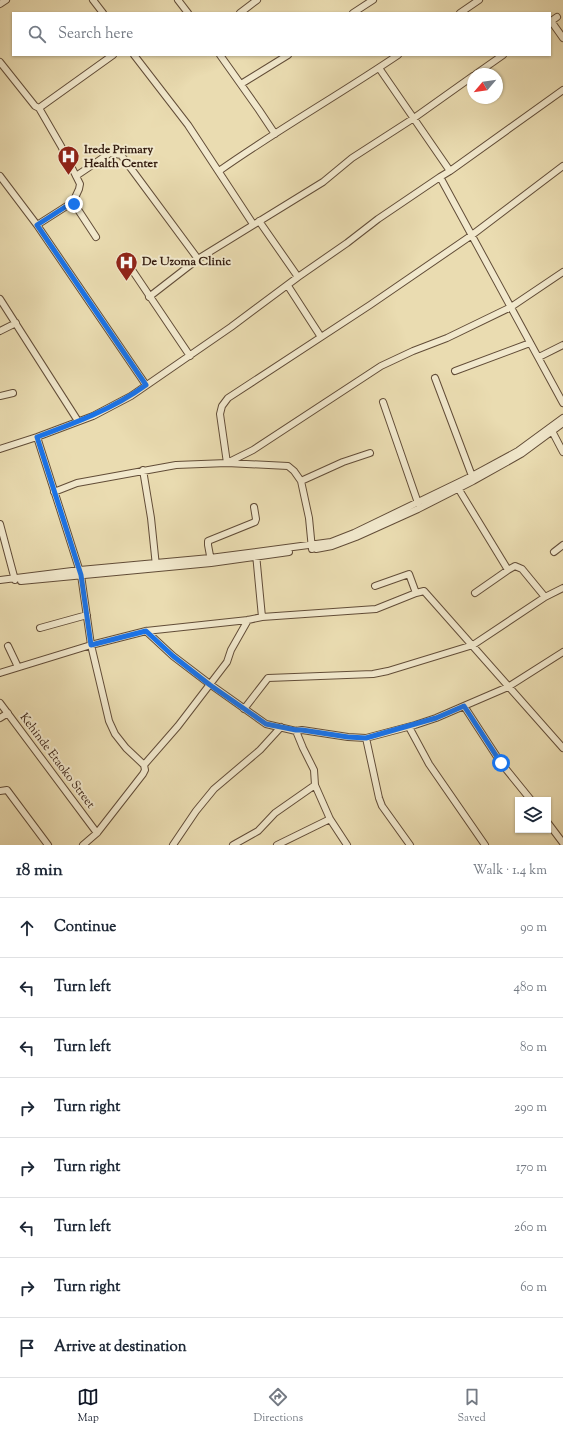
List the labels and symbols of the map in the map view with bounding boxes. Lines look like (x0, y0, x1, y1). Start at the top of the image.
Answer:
north arrow (467, 68, 503, 104)
place label: Irede Primary Health Center (83, 141, 158, 173)
hospital icon: Irede Primary Health Center (56, 144, 82, 177)
route end (65, 195, 83, 213)
hospital icon: De Uzoma Clinic (113, 249, 139, 282)
place label: De Uzoma Clinic (141, 253, 231, 271)
street label: Kehinde Etaoko Street (15, 709, 99, 813)
route start (492, 754, 510, 772)

